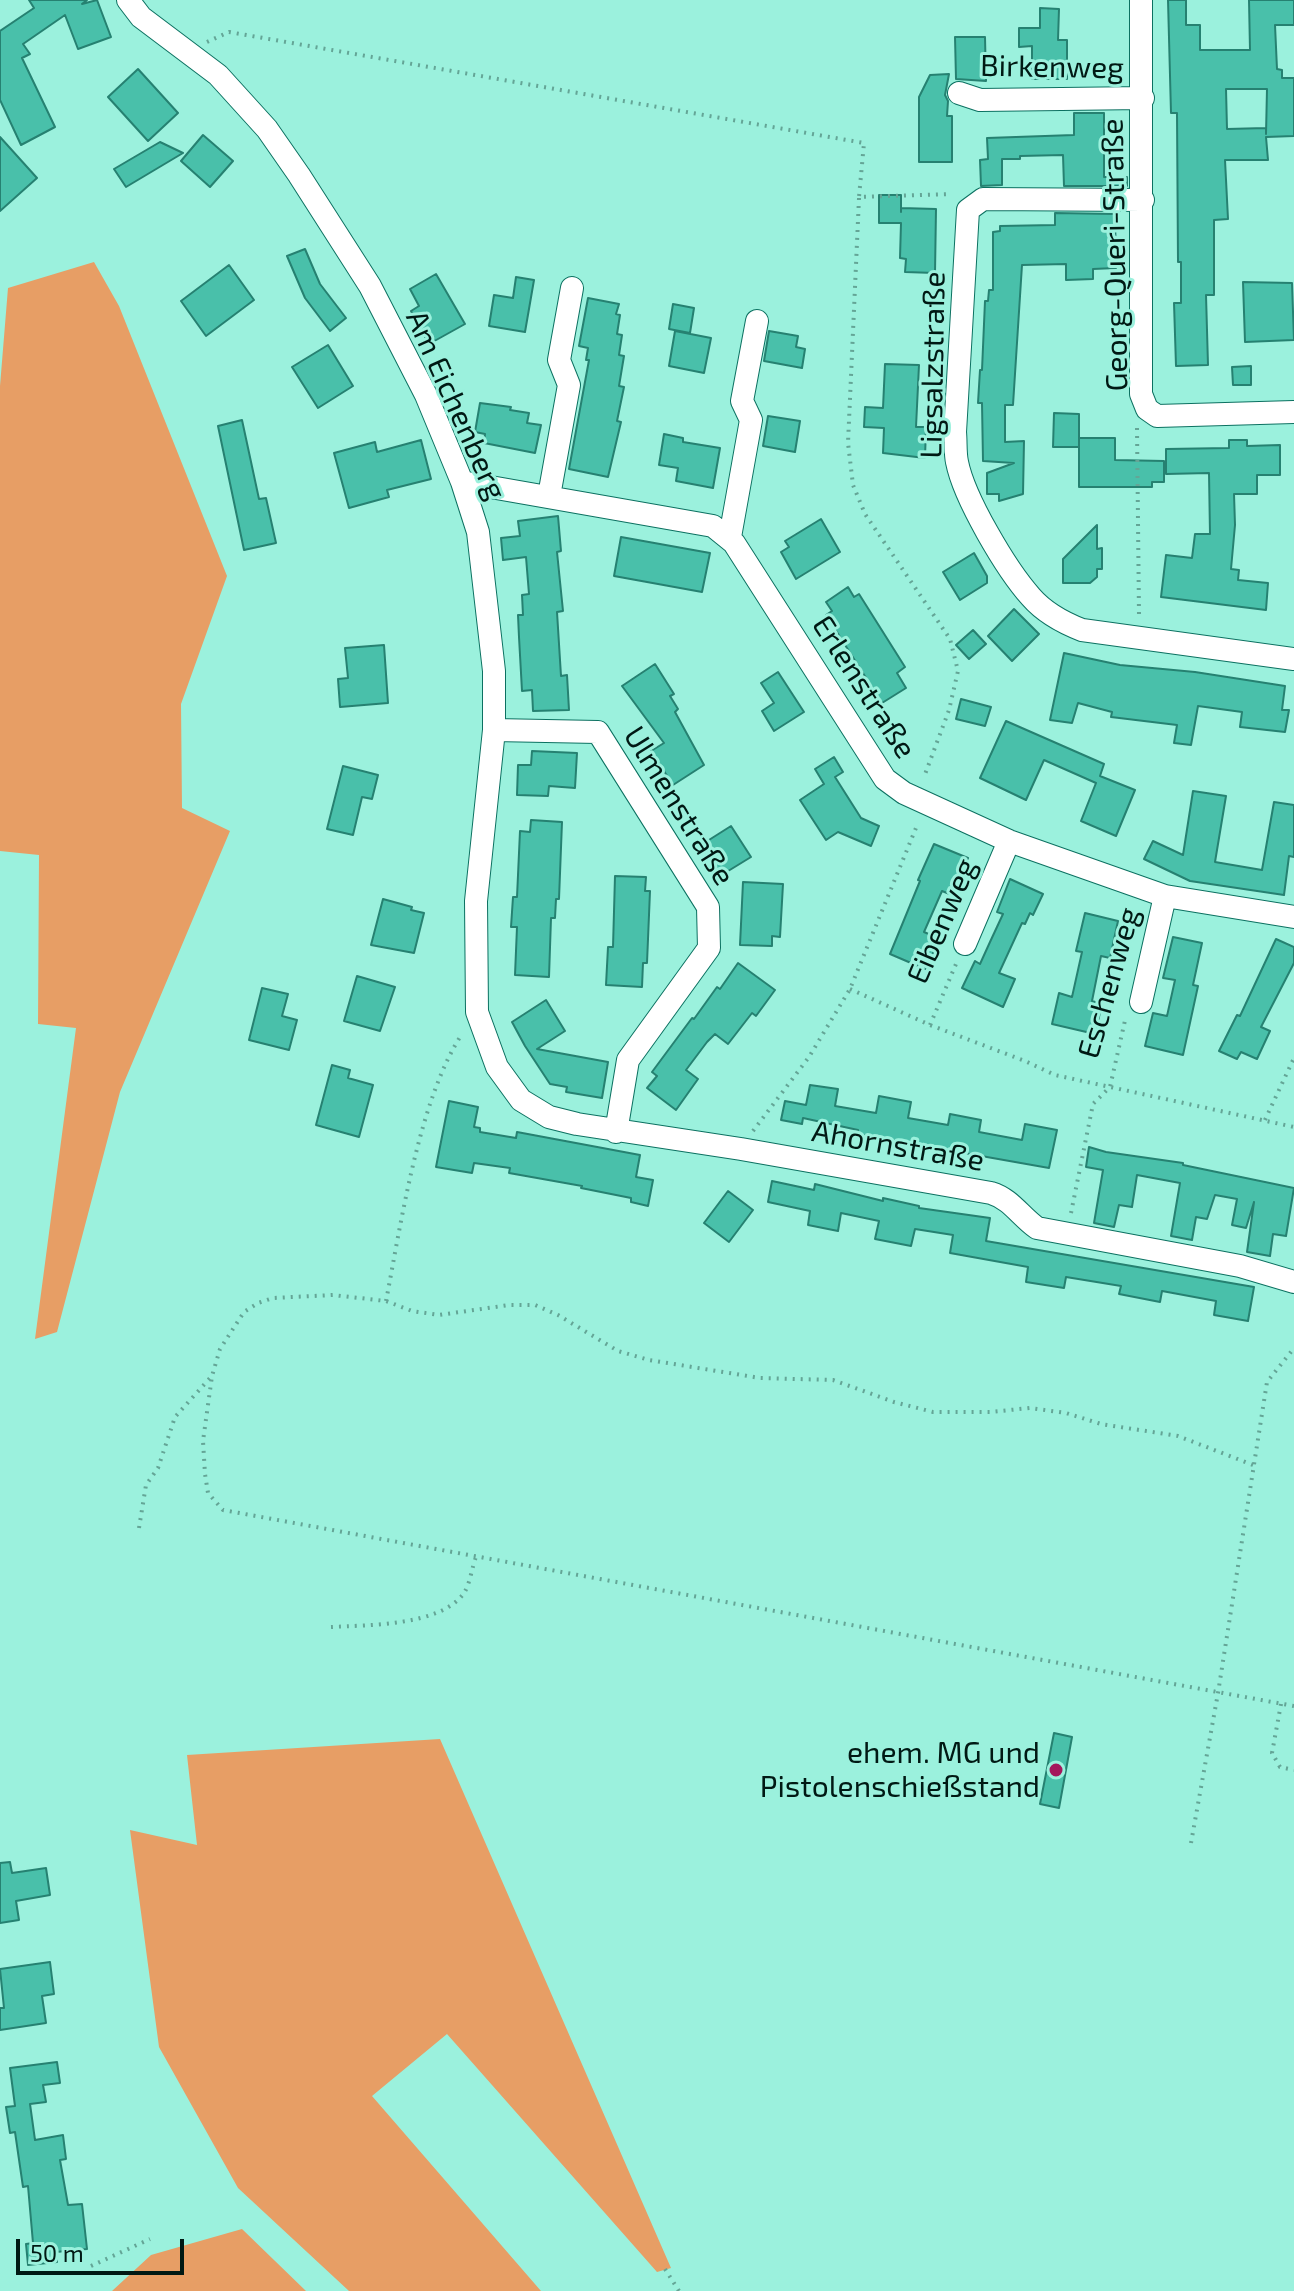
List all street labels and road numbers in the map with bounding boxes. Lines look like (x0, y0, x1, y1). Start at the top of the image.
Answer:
street label: Birkenweg (980, 48, 1124, 86)
street label: Georg-Queri-Straße (1095, 118, 1135, 392)
street label: Ligsalzstraße (913, 271, 953, 459)
street label: Am Eichenberg (398, 305, 514, 505)
street label: Erlenstraße (805, 609, 923, 765)
street label: Ulmenstraße (616, 720, 742, 892)
street label: Eibenweg (900, 853, 984, 989)
street label: Eschenweg (1070, 903, 1148, 1063)
street label: Ahornstraße (809, 1113, 987, 1179)

